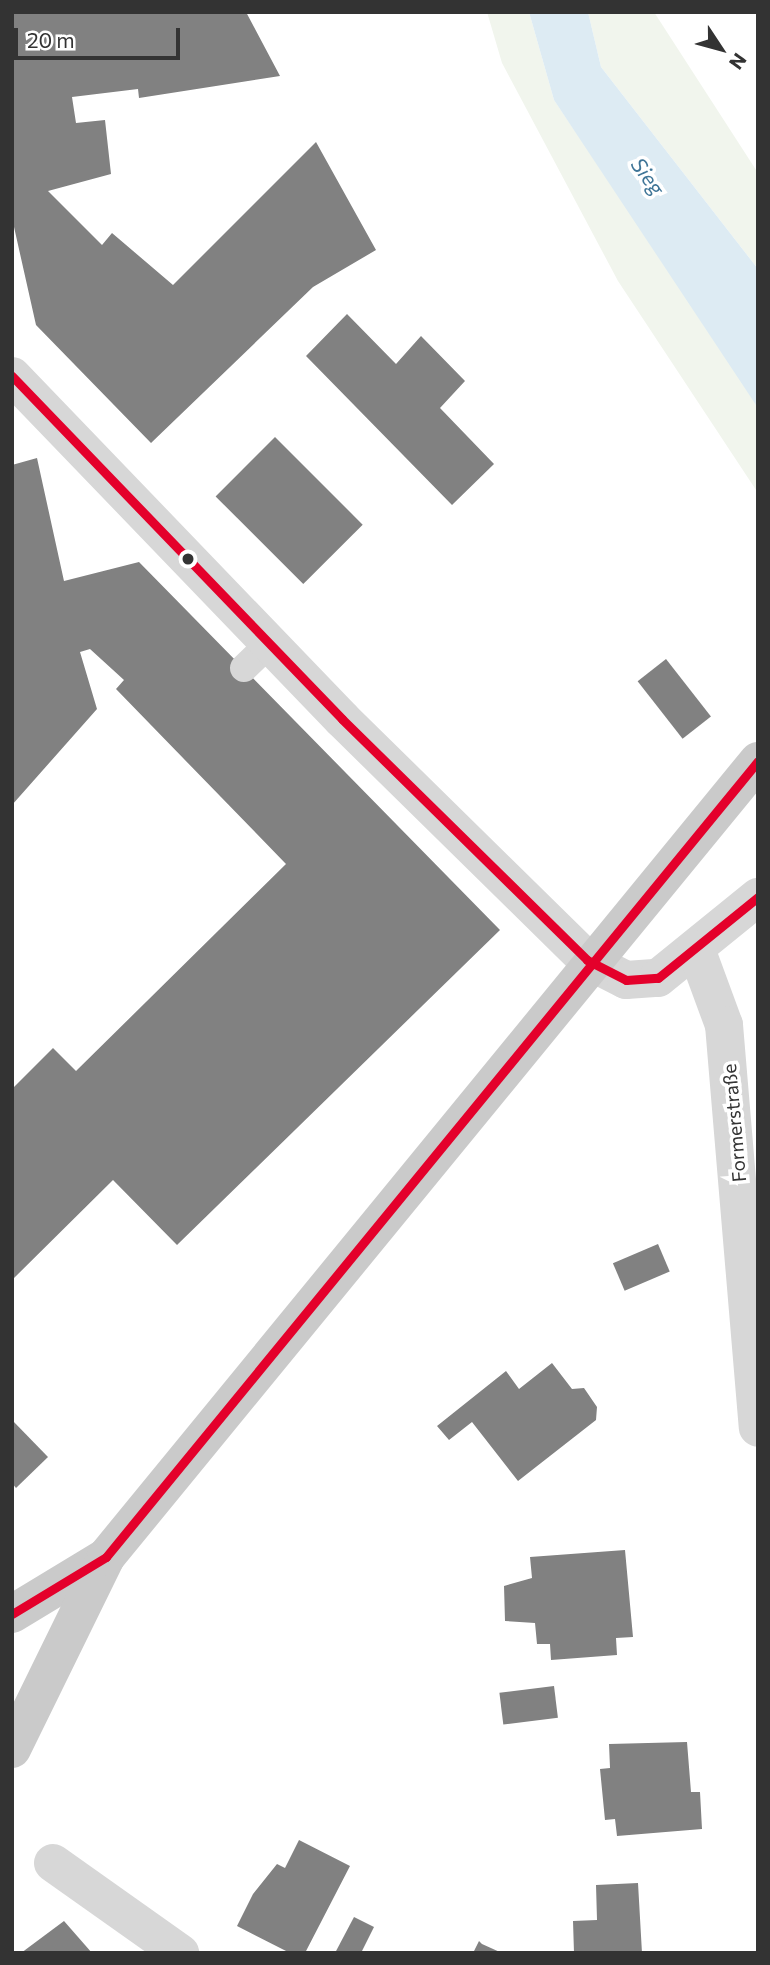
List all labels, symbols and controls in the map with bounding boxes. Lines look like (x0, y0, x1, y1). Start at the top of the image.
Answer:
scale bar (18, 14, 184, 58)
north arrow (686, 14, 756, 84)
text: 20 m (27, 27, 75, 52)
text: N (725, 49, 752, 74)
water label: Sieg (626, 152, 670, 200)
unlabelled marker (181, 552, 195, 566)
street label: Formerstraße (717, 1063, 751, 1183)

